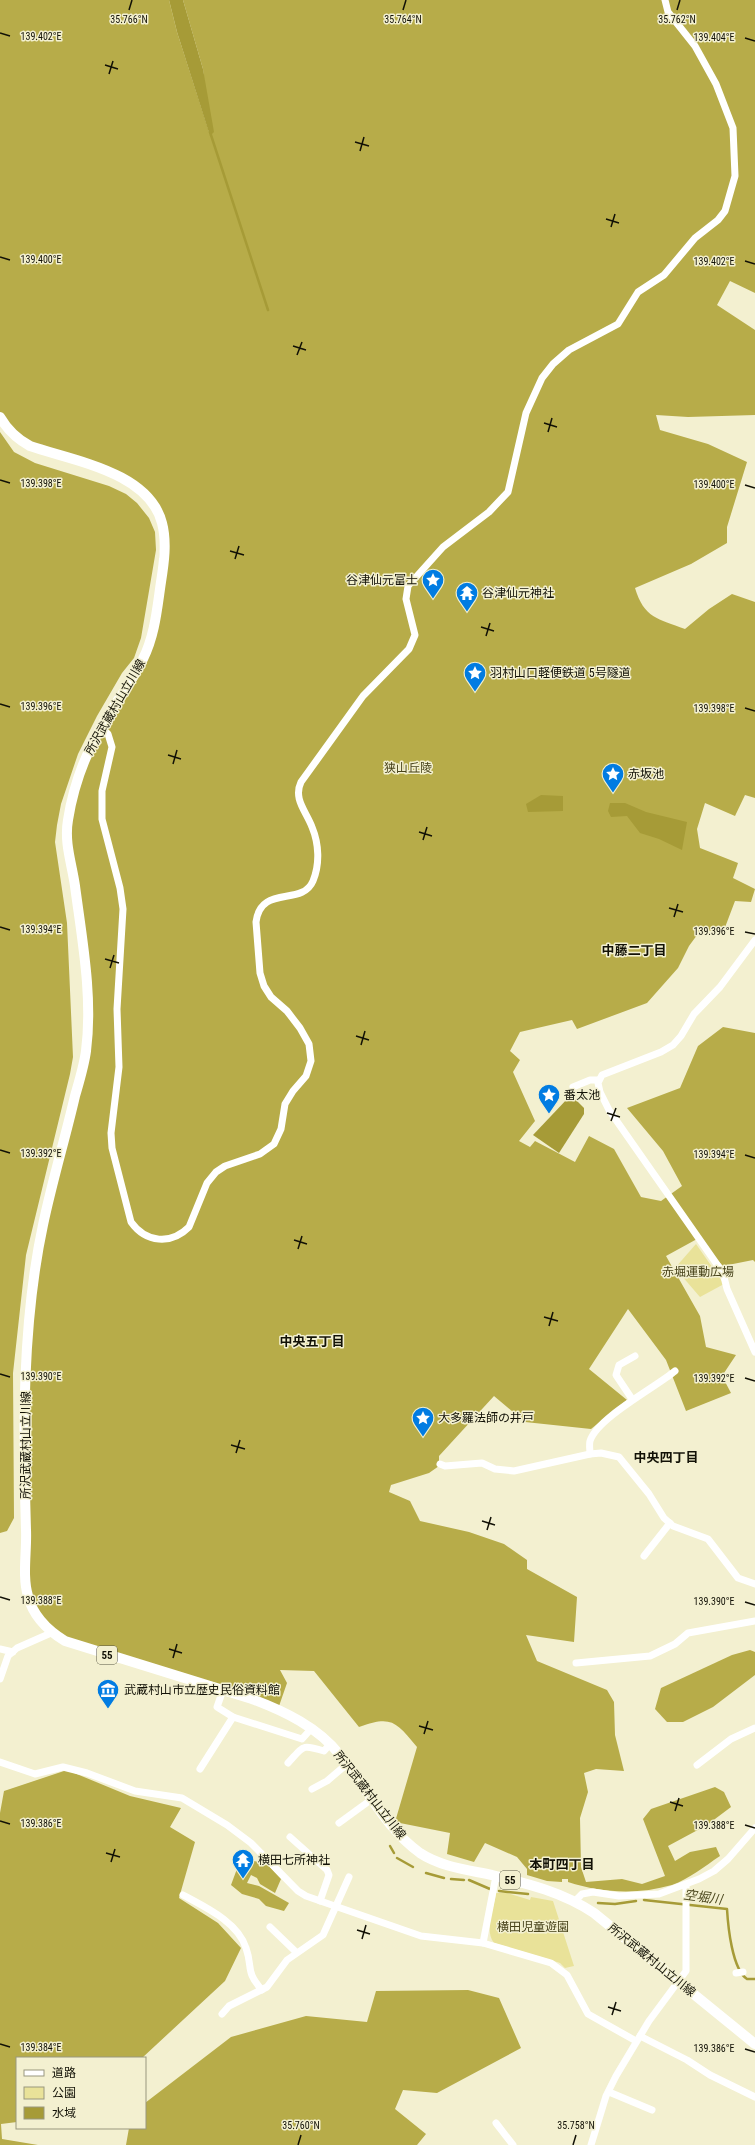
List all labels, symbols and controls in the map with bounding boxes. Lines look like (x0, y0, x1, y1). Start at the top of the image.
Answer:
text: 35.766°N (110, 14, 148, 25)
text: 35.764°N (384, 14, 422, 25)
text: 35.762°N (658, 14, 696, 25)
text: 139.402°E (21, 31, 62, 42)
text: 139.404°E (694, 32, 735, 43)
text: 139.400°E (21, 254, 62, 265)
text: 139.402°E (694, 256, 735, 267)
text: 139.398°E (21, 478, 62, 489)
text: 139.400°E (694, 479, 735, 490)
place icon: 谷津仙元富士 (420, 567, 446, 600)
place label: 谷津仙元富士 (346, 573, 418, 587)
temple icon: 谷津仙元神社 (454, 580, 480, 613)
place label: 谷津仙元神社 (482, 586, 554, 600)
street label: 所沢武蔵村山立川線 (82, 657, 148, 757)
place icon: 羽村山口軽便鉄道 5号隧道 (462, 660, 488, 693)
place label: 羽村山口軽便鉄道 5号隧道 (490, 666, 631, 680)
text: 139.396°E (21, 701, 62, 712)
text: 139.398°E (694, 703, 735, 714)
park label: 狭山丘陵 (384, 761, 432, 775)
place icon: 赤坂池 (600, 761, 626, 794)
place label: 赤坂池 (628, 767, 664, 781)
text: 139.394°E (21, 924, 62, 935)
text: 139.396°E (694, 926, 735, 937)
district label: 中藤二丁目 (601, 943, 667, 958)
place icon: 番太池 (536, 1082, 562, 1115)
place label: 番太池 (564, 1088, 600, 1102)
text: 139.392°E (21, 1148, 62, 1159)
text: 139.394°E (694, 1149, 735, 1160)
park label: 赤堀運動広場 (662, 1265, 734, 1279)
district label: 中央五丁目 (279, 1334, 345, 1349)
text: 139.390°E (21, 1371, 62, 1382)
text: 139.392°E (694, 1373, 735, 1384)
street label: 所沢武蔵村山立川線 (19, 1391, 33, 1499)
place icon: 大多羅法師の井戸 (410, 1405, 436, 1438)
place label: 大多羅法師の井戸 (438, 1411, 534, 1425)
district label: 中央四丁目 (633, 1450, 699, 1465)
text: 139.388°E (21, 1595, 62, 1606)
text: 139.390°E (694, 1596, 735, 1607)
road number: 55 (97, 1646, 117, 1664)
museum icon: 武蔵村山市立歴史民俗資料館 (95, 1677, 121, 1710)
place label: 武蔵村山市立歴史民俗資料館 (124, 1683, 280, 1697)
street label: 所沢武蔵村山立川線 (331, 1748, 409, 1842)
text: 139.386°E (21, 1818, 62, 1829)
text: 139.388°E (694, 1820, 735, 1831)
temple icon: 横田七所神社 (230, 1847, 256, 1880)
place label: 横田七所神社 (258, 1853, 330, 1867)
district label: 本町四丁目 (529, 1857, 595, 1872)
road number: 55 (500, 1871, 520, 1889)
water label: 空堀川 (683, 1887, 725, 1907)
park label: 横田児童遊園 (497, 1920, 569, 1934)
street label: 所沢武蔵村山立川線 (606, 1921, 698, 1999)
text: 139.384°E (21, 2042, 62, 2053)
text: 139.386°E (694, 2043, 735, 2054)
legend (16, 2057, 146, 2129)
text: 道路 (52, 2066, 76, 2080)
text: 公園 (52, 2086, 76, 2100)
text: 水域 (52, 2106, 76, 2120)
text: 35.760°N (282, 2120, 320, 2131)
text: 35.758°N (557, 2120, 595, 2131)

